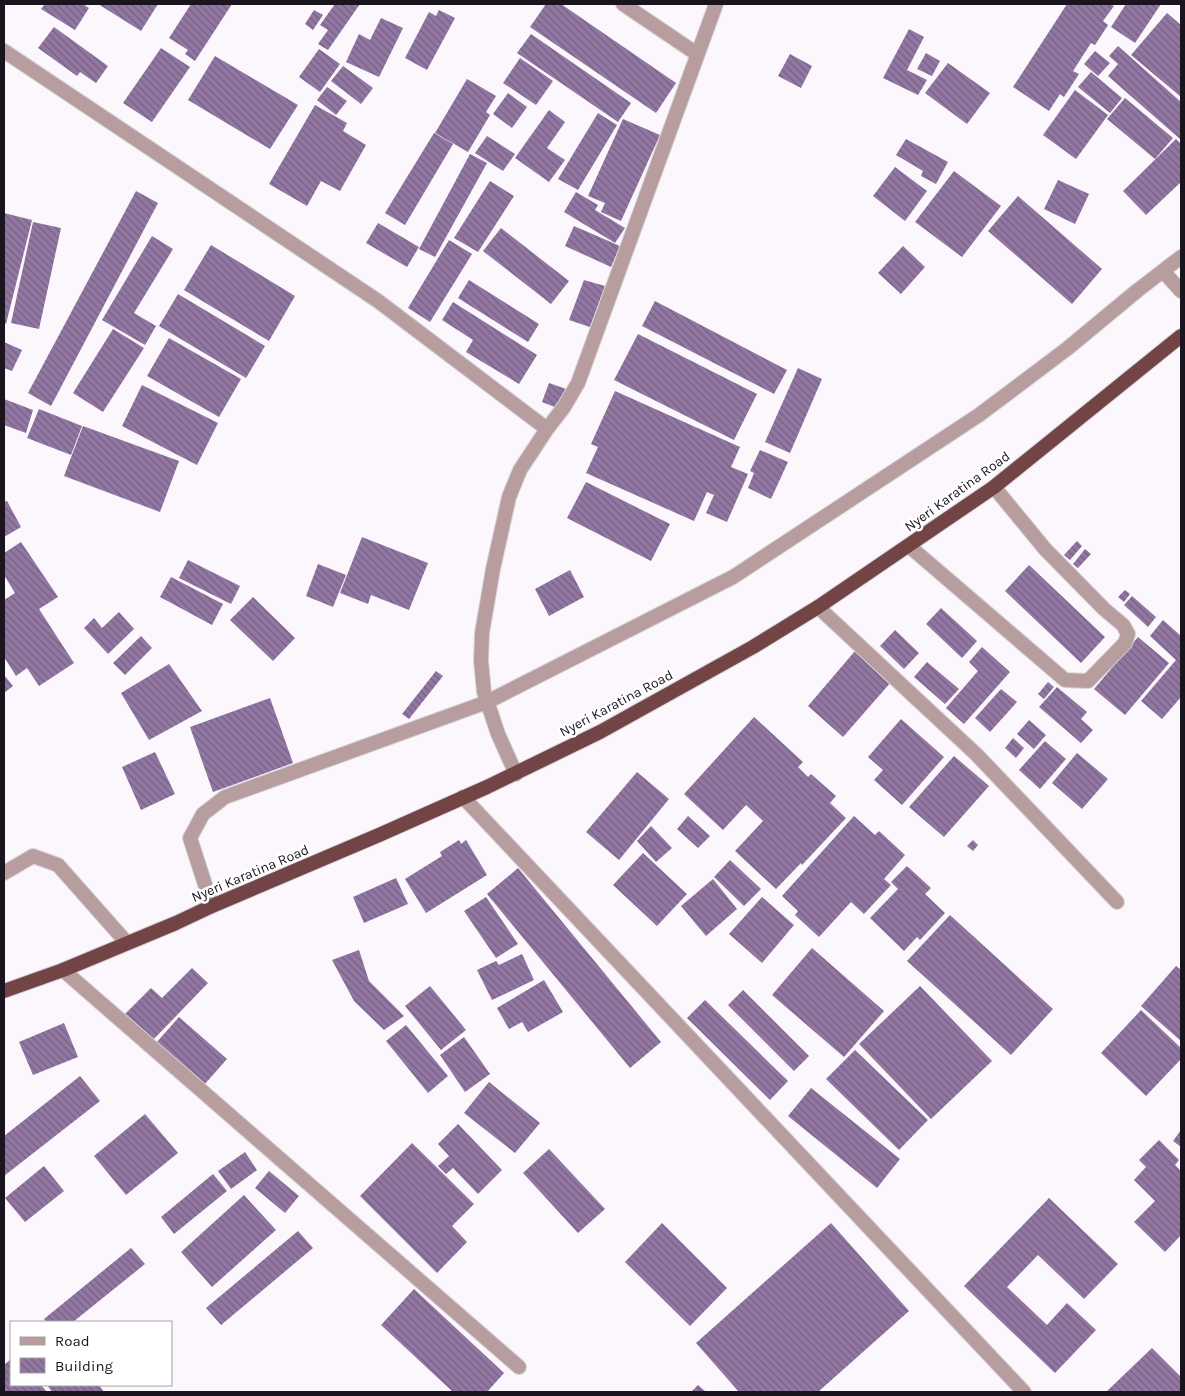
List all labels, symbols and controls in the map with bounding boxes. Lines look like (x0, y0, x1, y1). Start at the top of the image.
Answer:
street label: Nyeri Karatina Road (901, 448, 1013, 535)
street label: Nyeri Karatina Road (557, 666, 676, 741)
street label: Nyeri Karatina Road (189, 841, 311, 906)
legend (10, 1321, 172, 1386)
text: Road (55, 1332, 90, 1350)
text: Building (55, 1357, 113, 1375)

